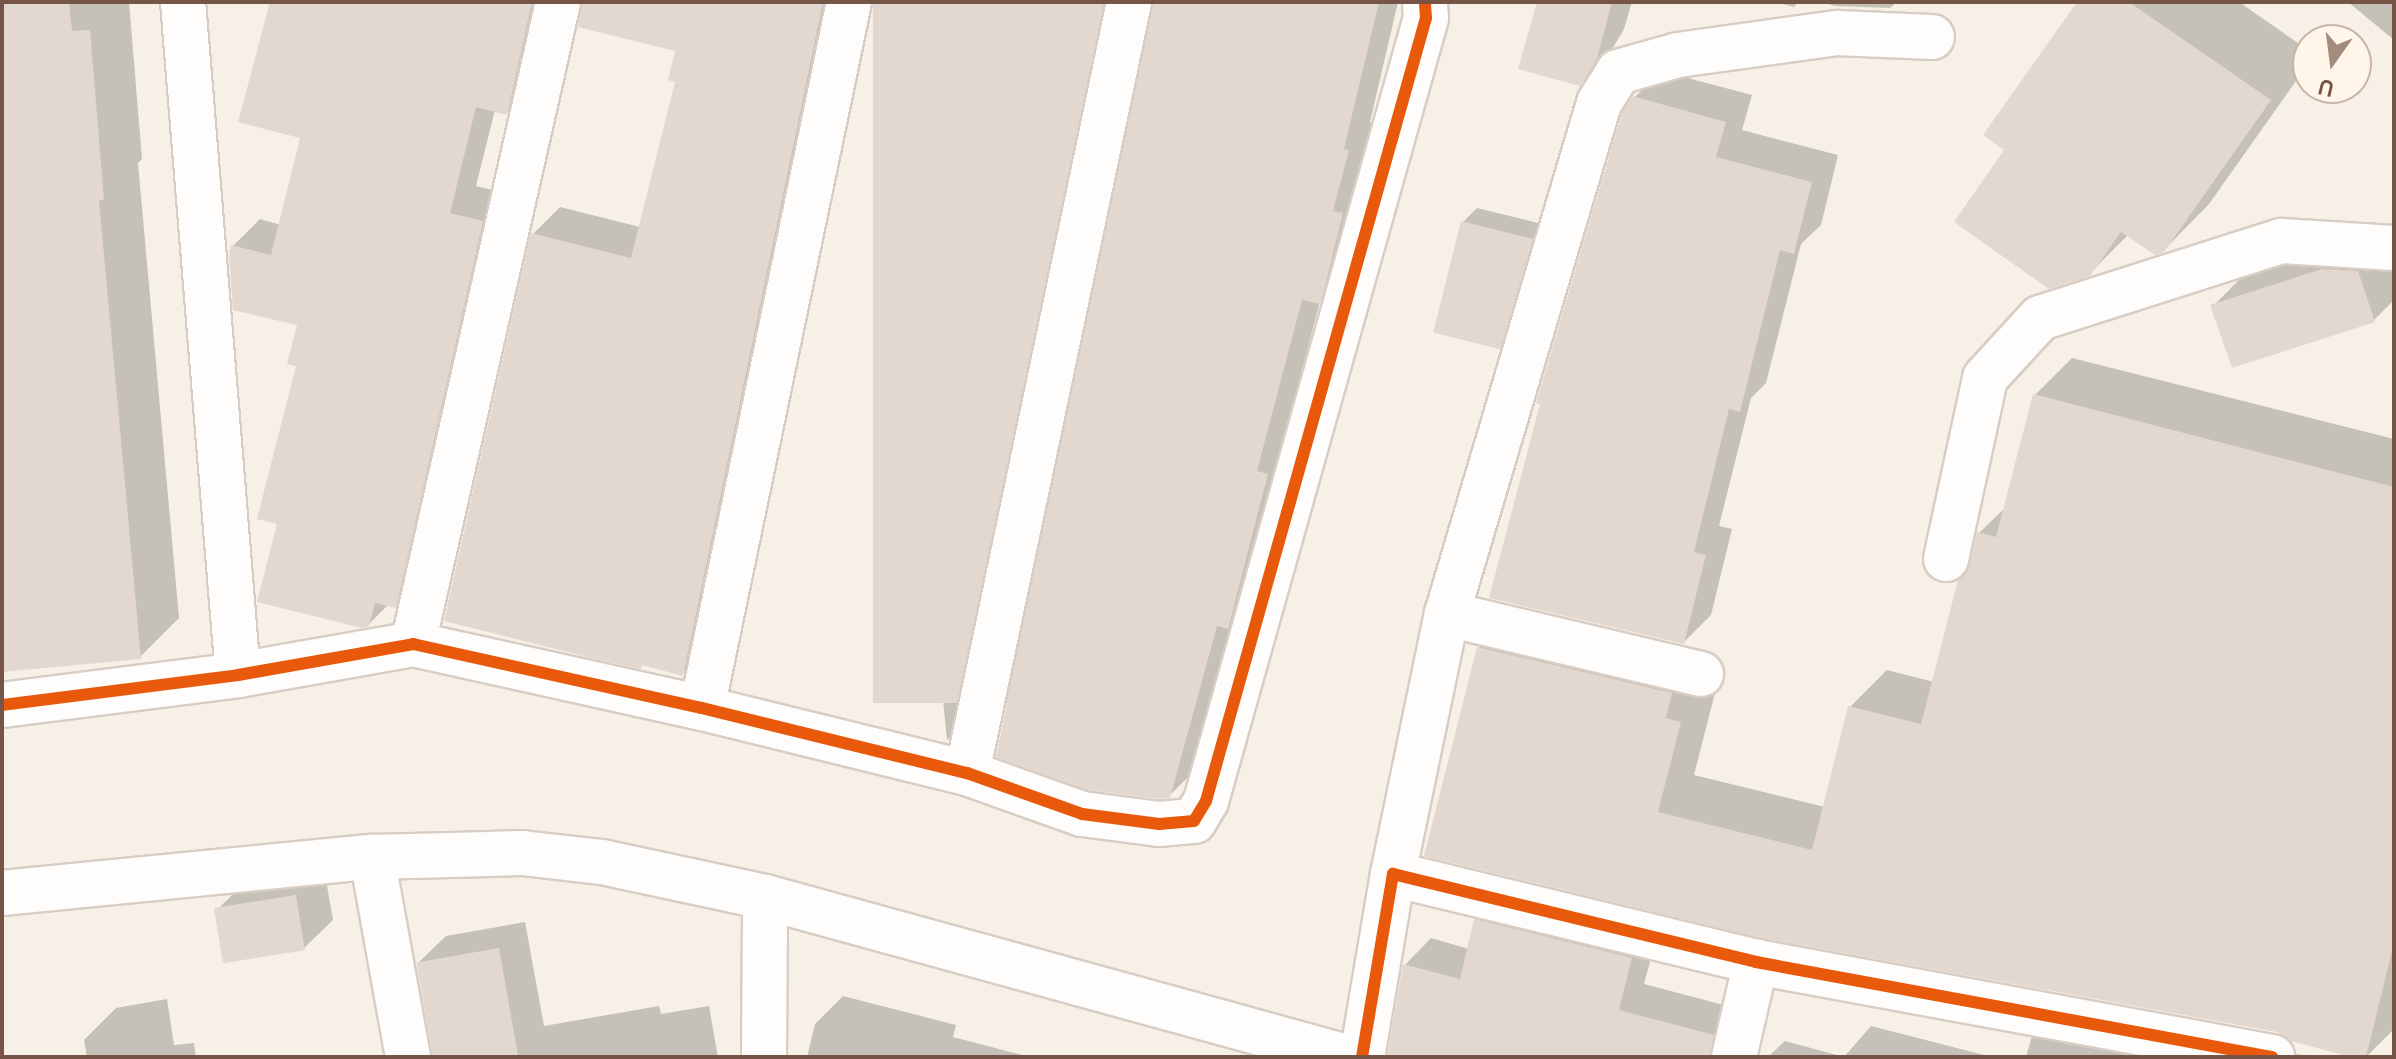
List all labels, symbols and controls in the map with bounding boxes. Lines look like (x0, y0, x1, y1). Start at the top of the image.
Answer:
north arrow (2292, 24, 2372, 104)
text: U (2316, 71, 2337, 101)

